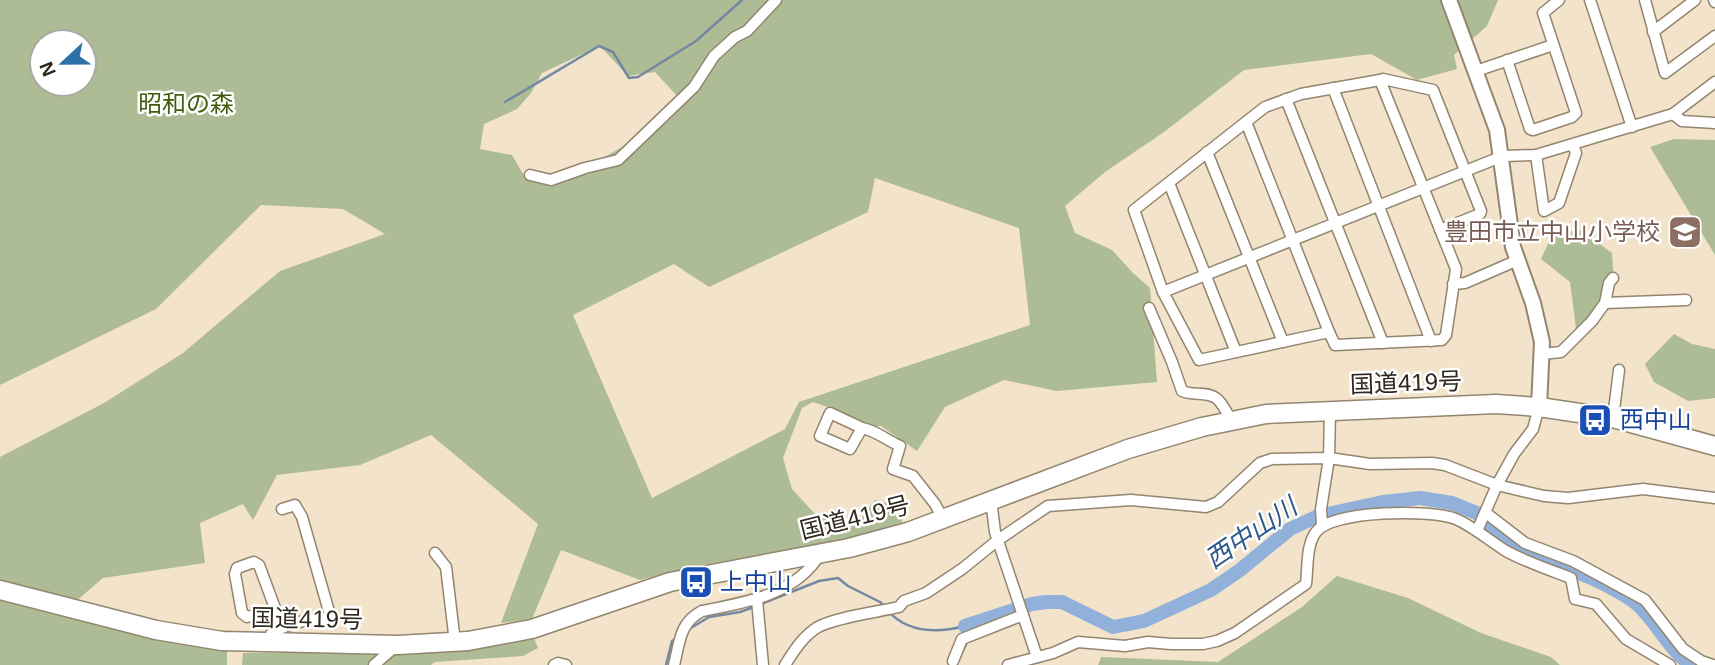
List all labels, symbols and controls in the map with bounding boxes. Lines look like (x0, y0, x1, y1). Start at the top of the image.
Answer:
north arrow (28, 28, 98, 98)
text: N (35, 59, 60, 79)
park label: 昭和の森 (138, 90, 234, 117)
school or university icon: 豊田市立中山小学校 (1666, 213, 1704, 251)
place label: 豊田市立中山小学校 (1444, 218, 1660, 245)
street label: 国道419号 (1350, 367, 1462, 398)
bus stop icon: 西中山 (1576, 401, 1614, 439)
place label: 西中山 (1620, 406, 1692, 433)
water label: 西中山川 (1199, 490, 1305, 575)
street label: 国道419号 (797, 491, 913, 544)
bus stop icon: 上中山 (677, 563, 715, 601)
place label: 上中山 (720, 568, 792, 595)
street label: 国道419号 (251, 604, 363, 633)

